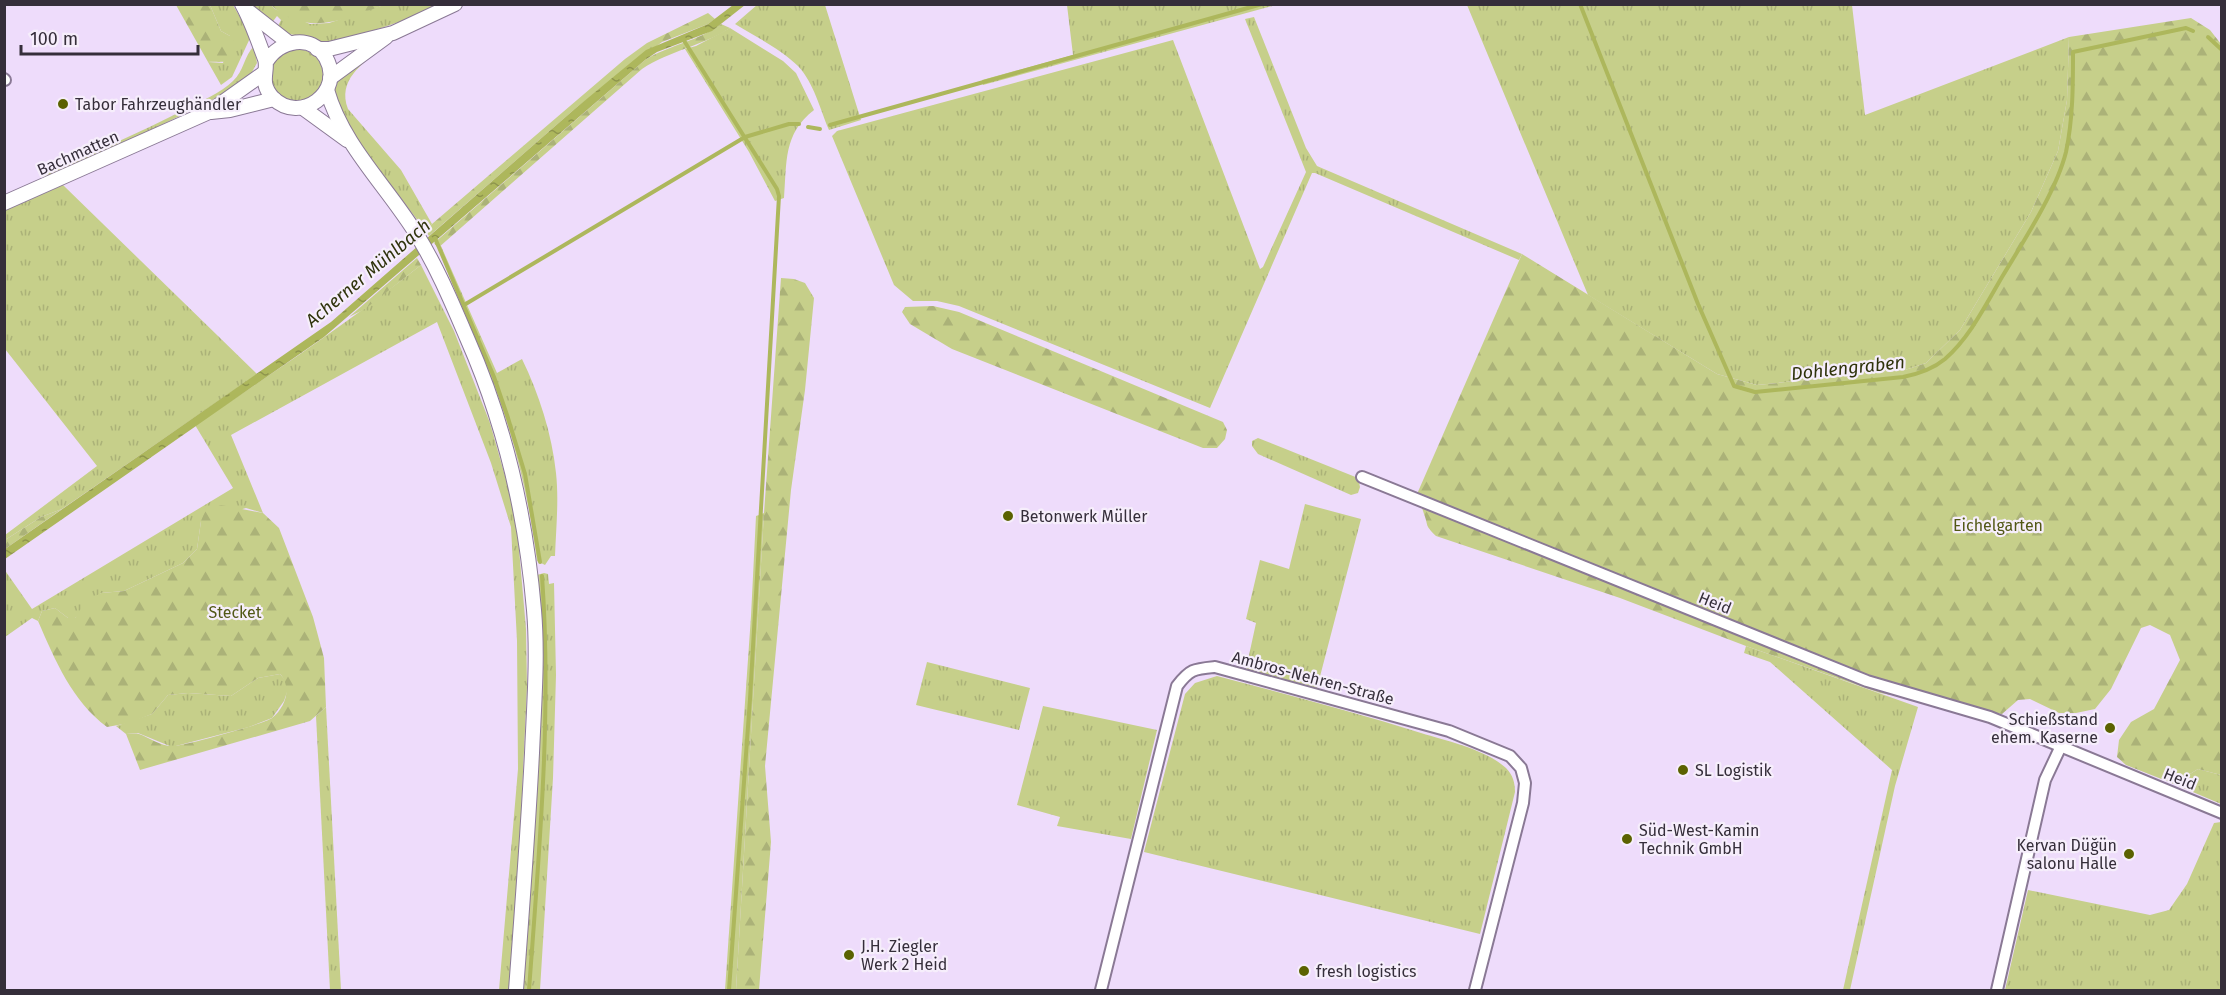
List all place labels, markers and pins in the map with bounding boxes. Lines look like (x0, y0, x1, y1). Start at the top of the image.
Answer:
place label: Tabor Fahrzeughändler (75, 95, 242, 114)
marker: Tabor Fahrzeughändler (56, 97, 70, 111)
place label: Betonwerk Müller (1020, 507, 1148, 526)
marker: Betonwerk Müller (1001, 509, 1015, 523)
place label: Schießstand ehem. Kaserne (1991, 710, 2098, 747)
marker: Schießstand ehem. Kaserne (2103, 721, 2117, 735)
place label: SL Logistik (1695, 761, 1772, 780)
marker: SL Logistik (1676, 763, 1690, 777)
place label: Süd-West-Kamin Technik GmbH (1639, 821, 1760, 858)
marker: Süd-West-Kamin Technik GmbH (1620, 832, 1634, 846)
place label: Kervan Düğün salonu Halle (2017, 836, 2117, 873)
marker: Kervan Düğün salonu Halle (2122, 847, 2136, 861)
place label: J.H. Ziegler Werk 2 Heid (861, 937, 947, 974)
marker: J.H. Ziegler Werk 2 Heid (842, 948, 856, 962)
place label: fresh logistics (1316, 962, 1417, 981)
marker: fresh logistics (1297, 964, 1311, 978)

